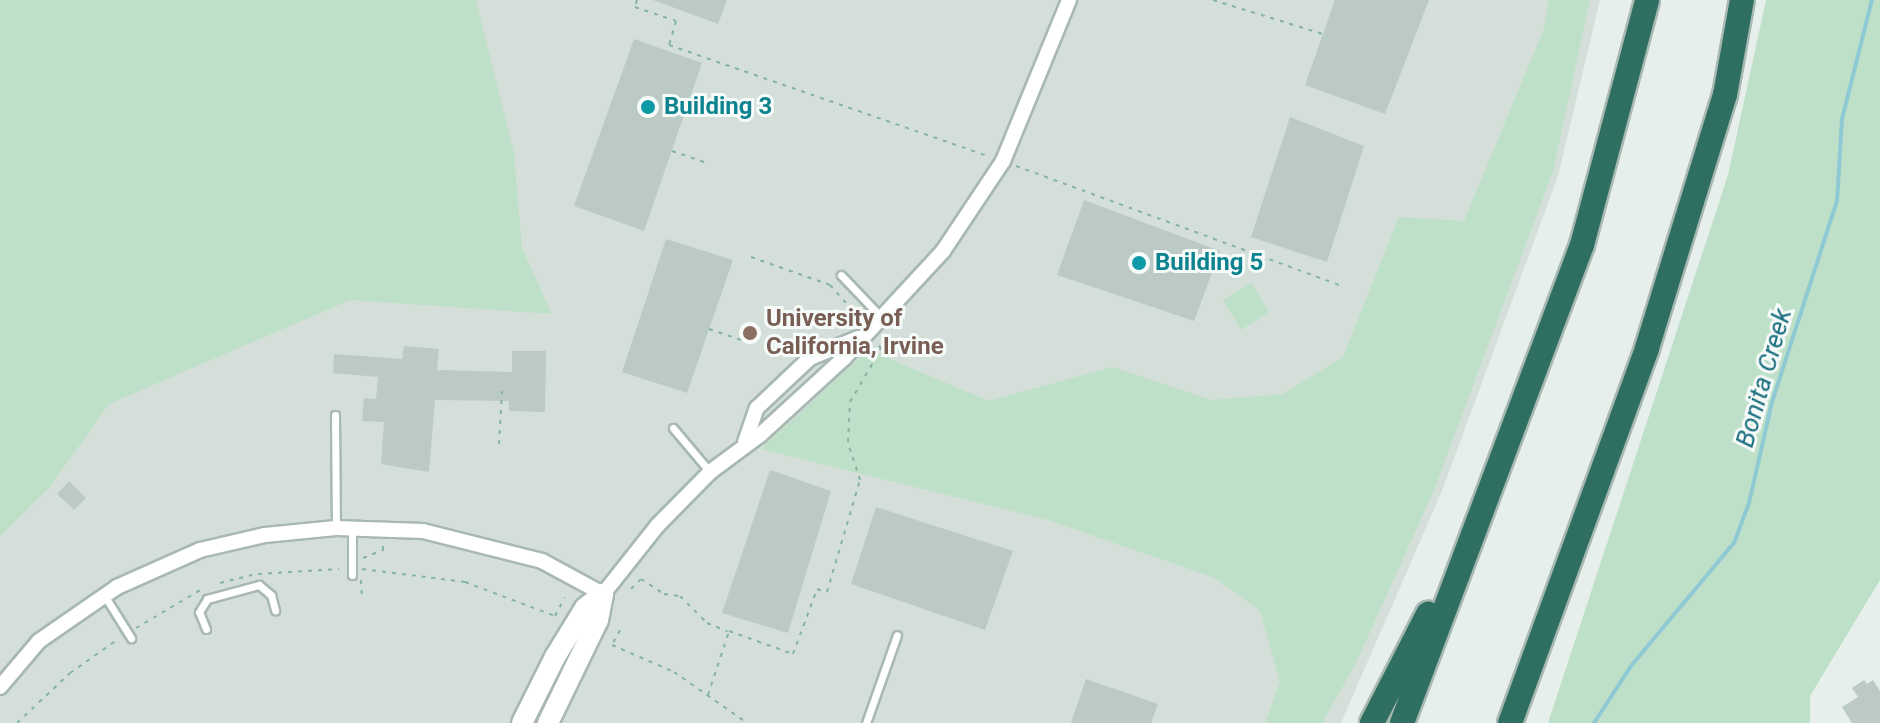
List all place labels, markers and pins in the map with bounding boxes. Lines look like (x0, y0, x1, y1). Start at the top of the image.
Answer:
place label: Building 3 (664, 93, 772, 121)
marker: Building 3 (639, 98, 657, 116)
place label: Building 5 (1155, 249, 1263, 277)
marker: Building 5 (1130, 254, 1148, 272)
place label: University of California, Irvine (766, 305, 944, 361)
marker: University of California, Irvine (741, 324, 759, 342)

